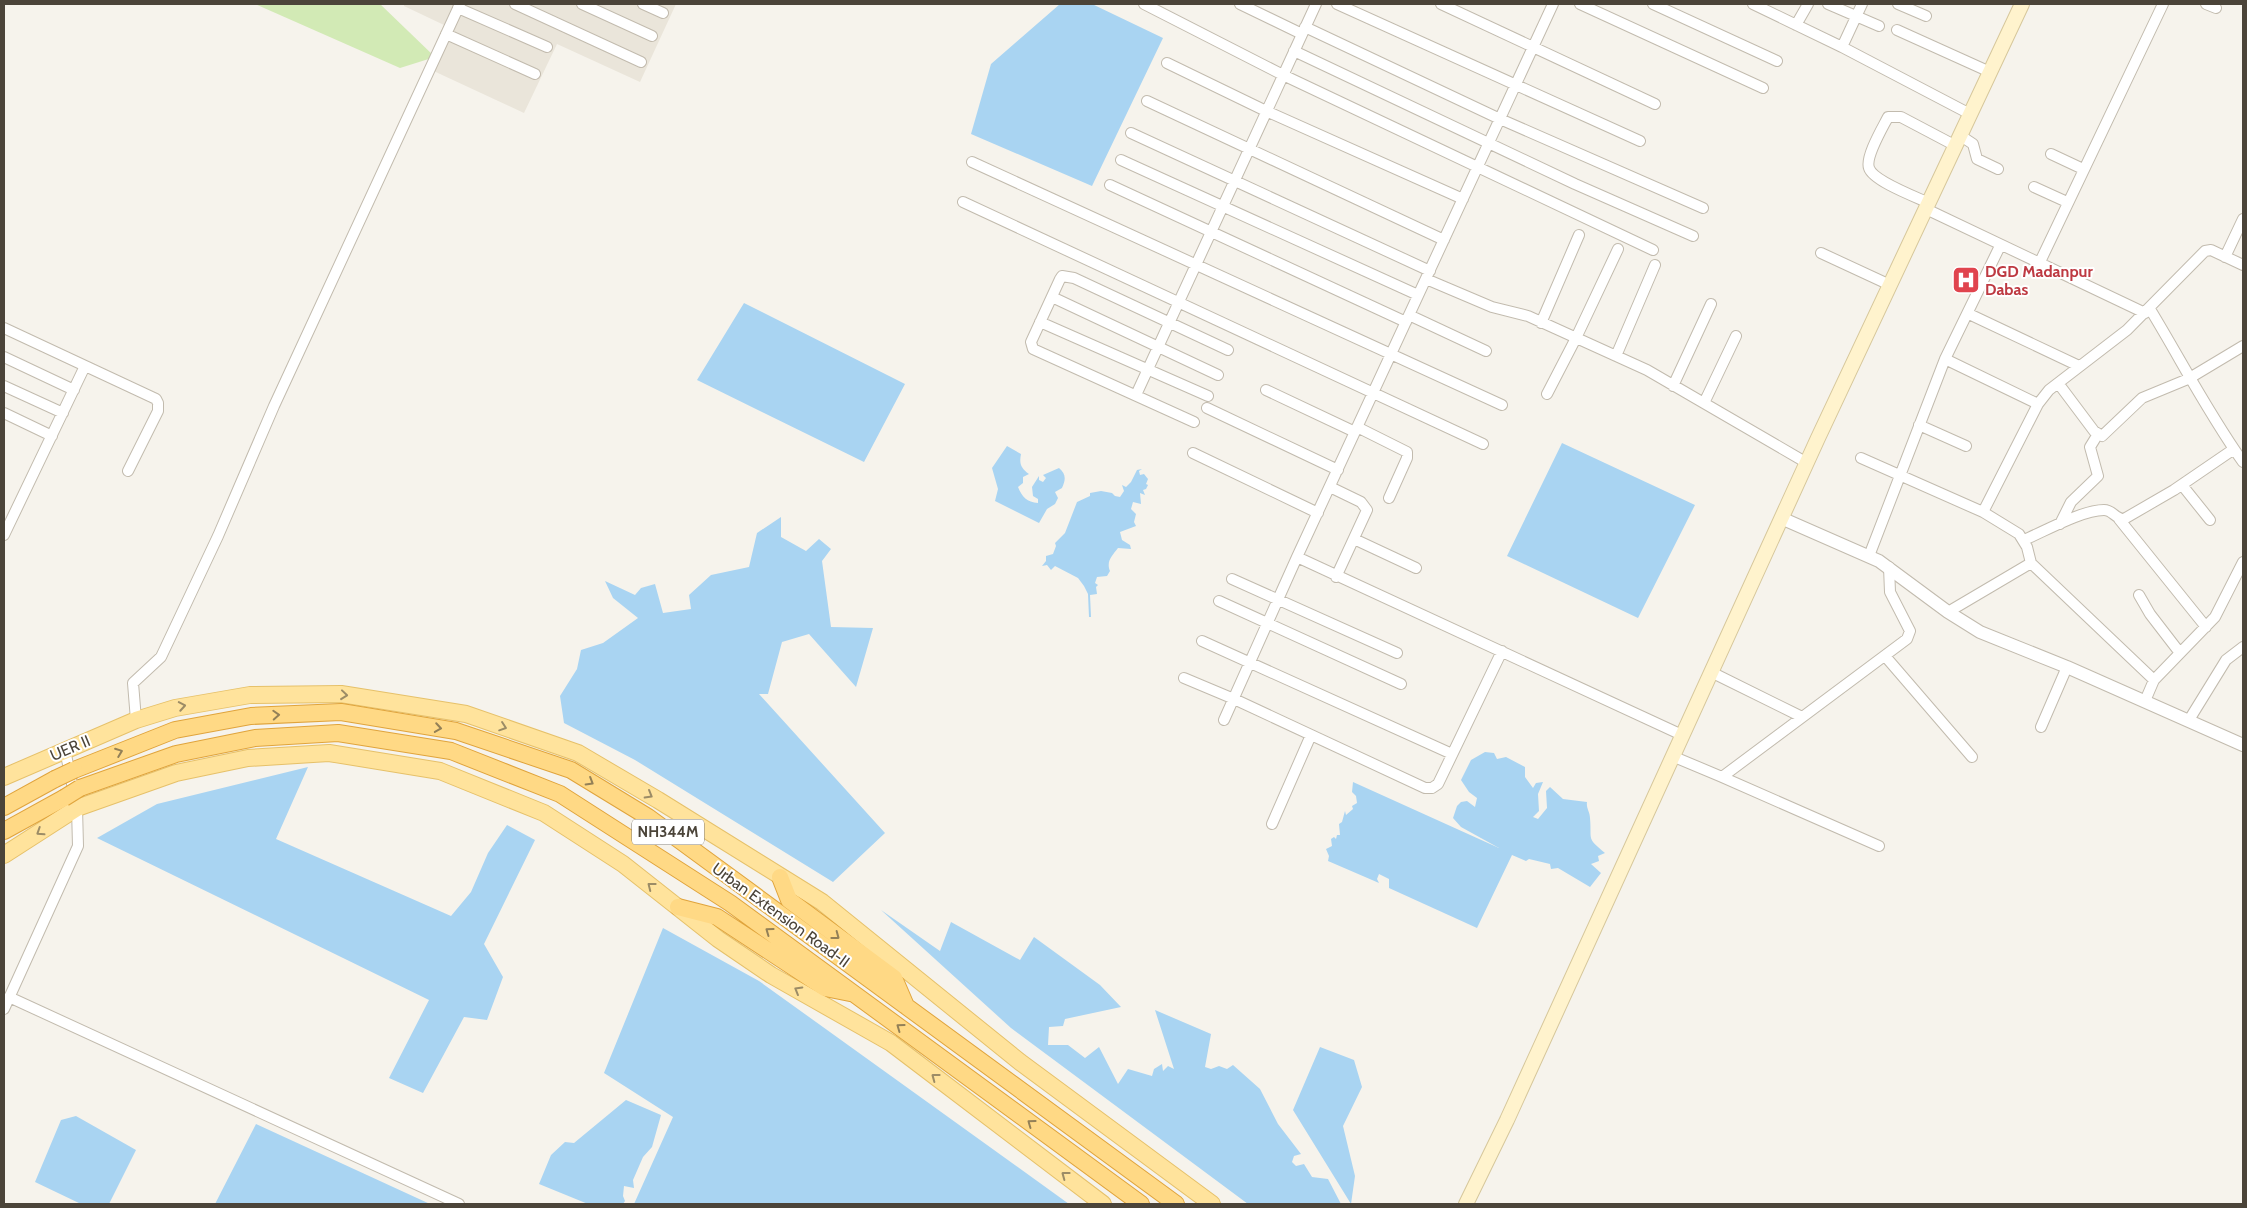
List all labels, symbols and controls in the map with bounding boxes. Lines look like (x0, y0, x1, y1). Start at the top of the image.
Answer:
place label: DGD Madanpur Dabas (1985, 262, 2093, 299)
hospital icon: DGD Madanpur Dabas (1951, 265, 1981, 295)
one-way arrow (340, 689, 348, 700)
one-way arrow (178, 702, 187, 712)
one-way arrow (273, 709, 281, 720)
one-way arrow (498, 721, 507, 731)
one-way arrow (433, 722, 442, 732)
street label: UER II (47, 731, 93, 765)
one-way arrow (115, 748, 123, 758)
one-way arrow (585, 775, 594, 785)
one-way arrow (644, 788, 653, 798)
road number: NH344M (632, 820, 704, 844)
one-way arrow (37, 826, 46, 835)
street label: Urban Extension Road-II (709, 859, 853, 971)
one-way arrow (647, 883, 657, 892)
one-way arrow (765, 928, 775, 937)
one-way arrow (830, 930, 839, 938)
one-way arrow (794, 986, 803, 996)
one-way arrow (897, 1024, 906, 1032)
one-way arrow (932, 1074, 941, 1082)
one-way arrow (1027, 1120, 1037, 1129)
one-way arrow (1061, 1172, 1071, 1181)

